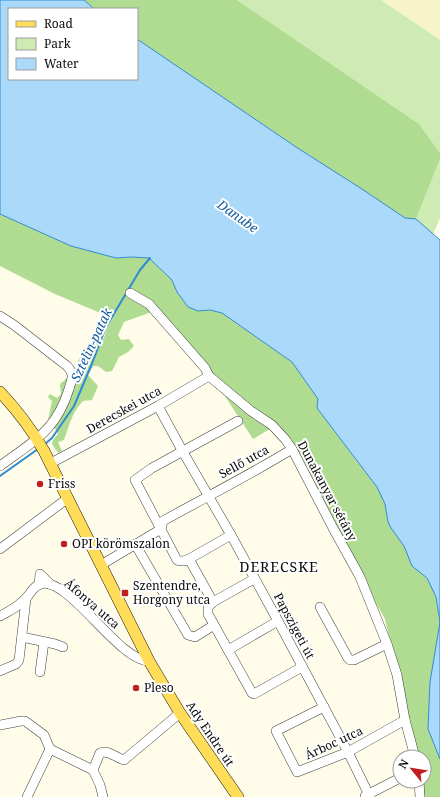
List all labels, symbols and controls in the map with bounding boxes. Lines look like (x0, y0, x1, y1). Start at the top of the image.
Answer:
legend (8, 8, 138, 80)
text: Road (44, 15, 74, 32)
text: Park (44, 35, 72, 52)
text: Water (44, 55, 79, 72)
water label: Danube (213, 195, 263, 237)
water label: Sztelin-patak (66, 305, 116, 385)
street label: Derecskei utca (83, 382, 164, 437)
street label: Dunakanyar sétány (294, 438, 361, 544)
street label: Sellő utca (216, 441, 272, 482)
place label: Friss (48, 475, 75, 492)
marker: Friss (35, 479, 45, 489)
place label: OPI körömszalon (72, 535, 170, 552)
marker: OPI körömszalon (59, 539, 69, 549)
district label: DERECSKE (239, 557, 319, 576)
street label: Áfonya utca (61, 575, 124, 633)
place label: Szentendre, Horgony utca (133, 577, 211, 608)
marker: Szentendre, Horgony utca (120, 588, 130, 598)
street label: Papszigeti út (270, 590, 319, 662)
place label: Pleso (144, 679, 174, 696)
marker: Pleso (131, 683, 141, 693)
street label: Ady Endre út (182, 698, 238, 770)
street label: Árboc utca (302, 722, 366, 763)
north arrow (392, 749, 432, 789)
text: N (394, 756, 412, 771)

